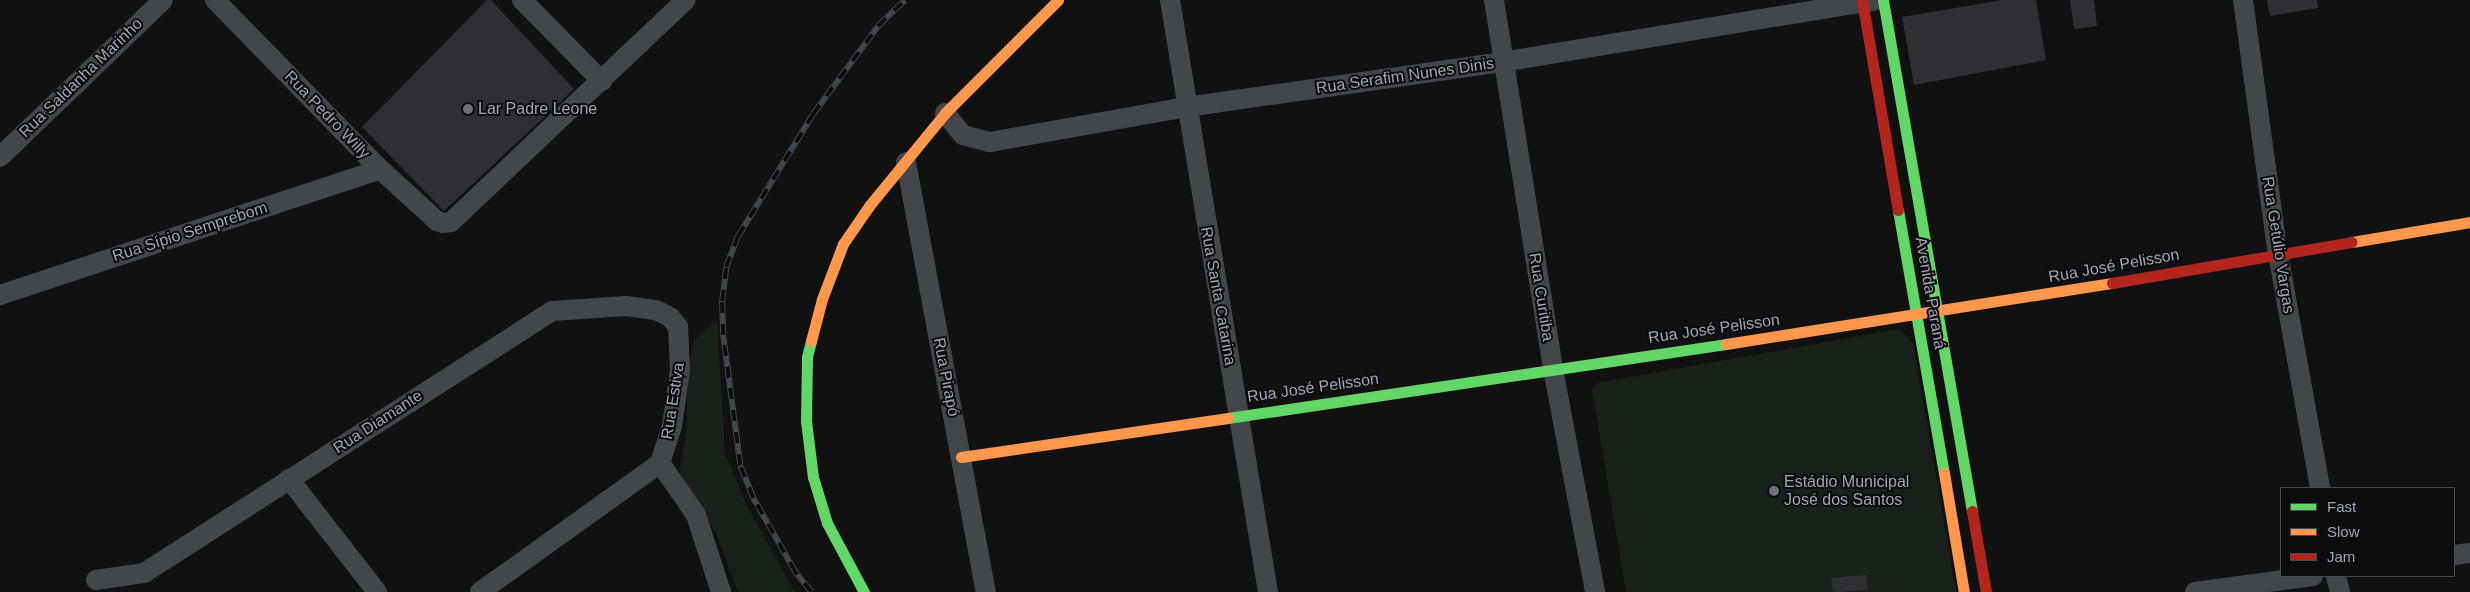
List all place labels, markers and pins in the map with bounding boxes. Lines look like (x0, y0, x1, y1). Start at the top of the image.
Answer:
place label: Lar Padre Leone (478, 99, 597, 119)
marker: Lar Padre Leone (462, 103, 474, 115)
place label: Estádio Municipal José dos Santos (1784, 472, 1909, 510)
marker: Estádio Municipal José dos Santos (1768, 485, 1780, 497)

